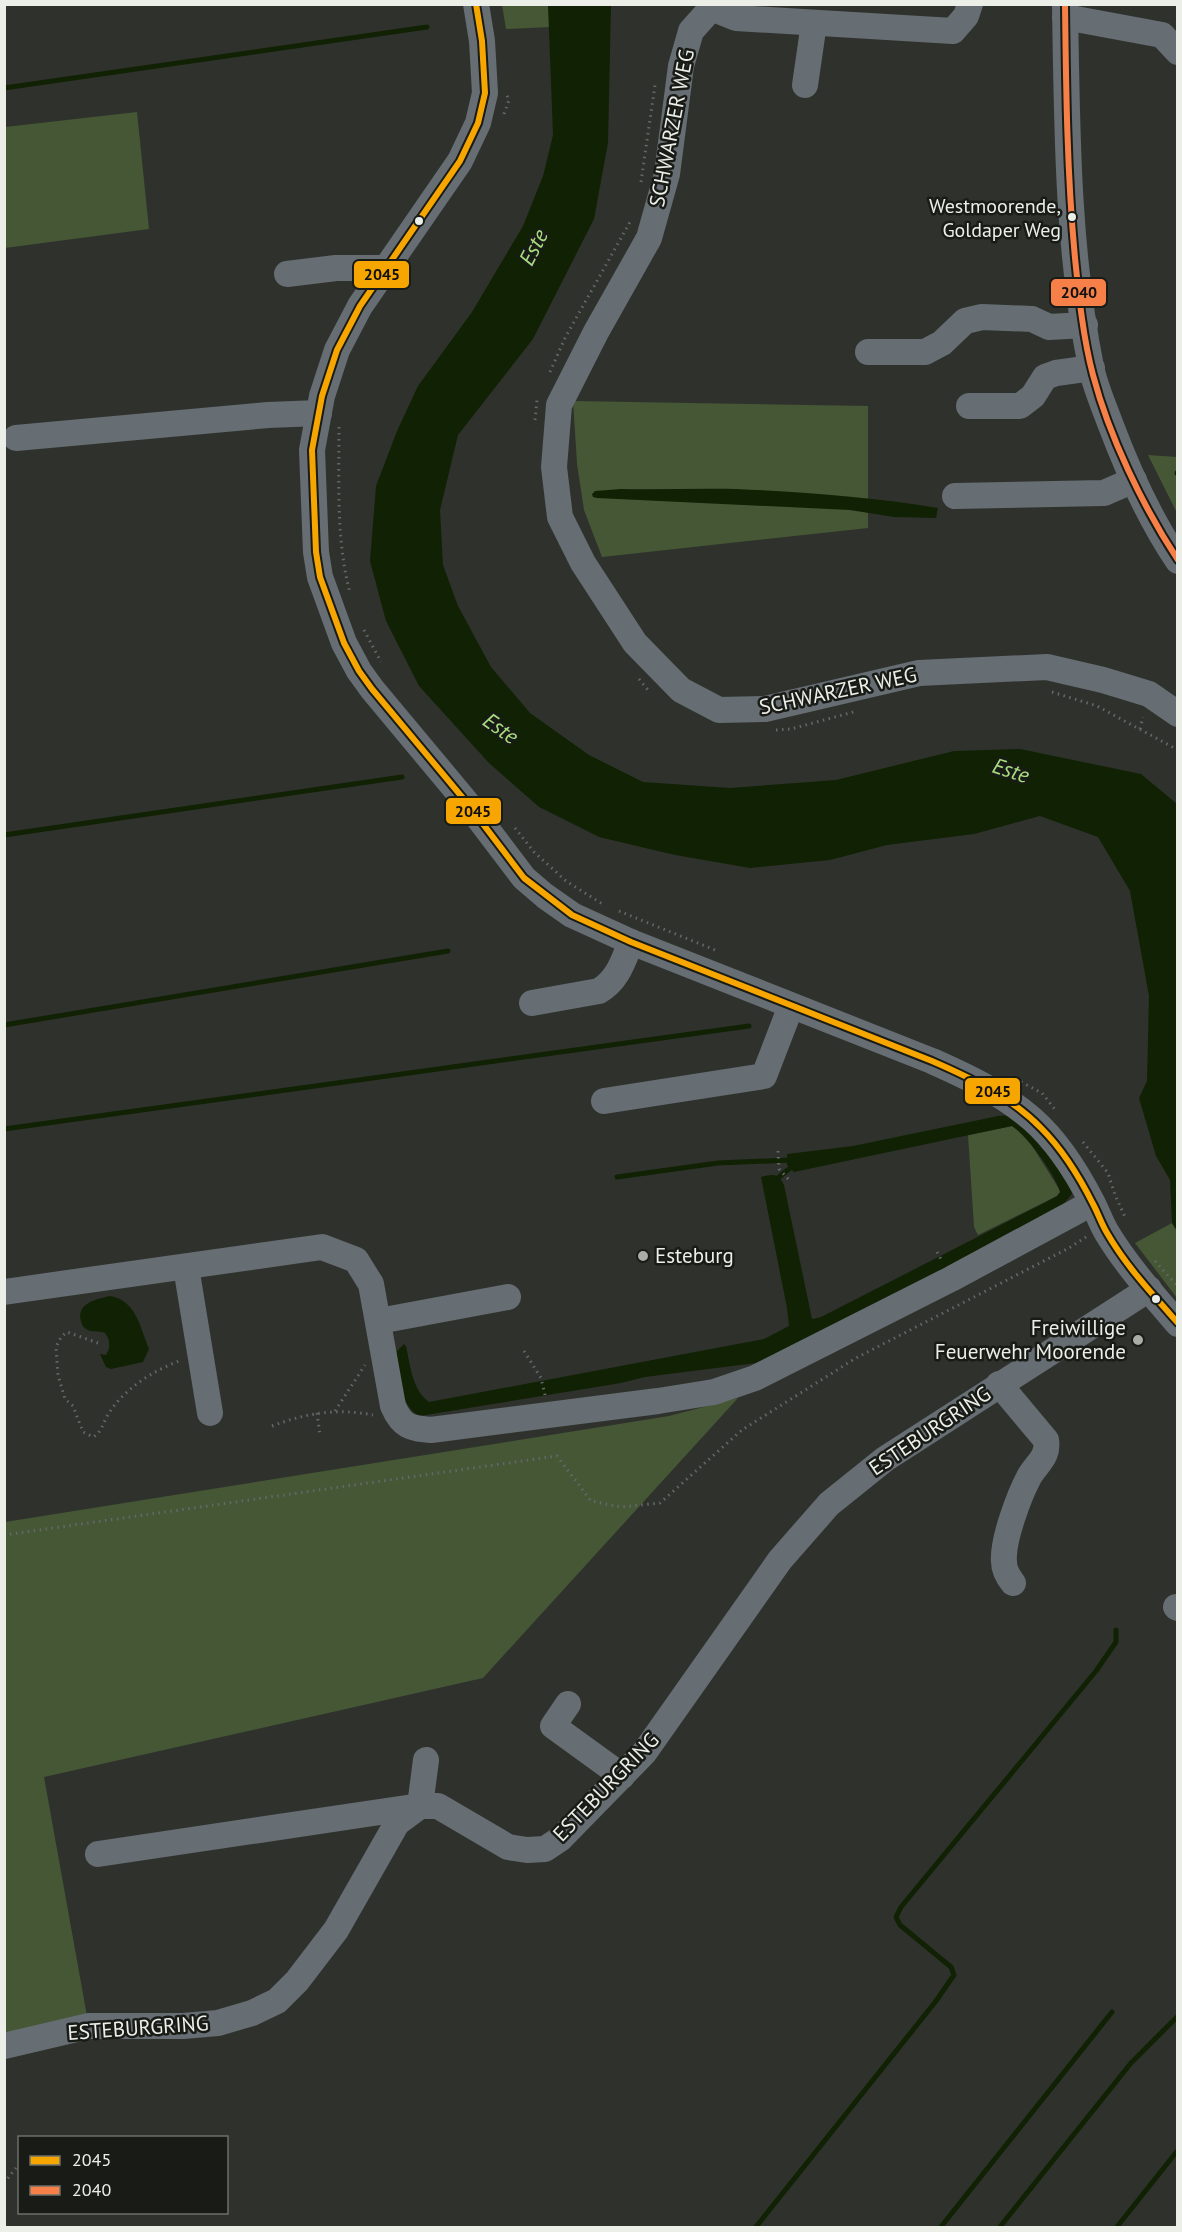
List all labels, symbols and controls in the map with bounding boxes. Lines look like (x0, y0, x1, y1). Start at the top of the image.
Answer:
street label: SCHWARZER WEG (643, 47, 700, 209)
place label: Westmoorende, Goldaper Weg (929, 193, 1061, 243)
marker: Westmoorende, Goldaper Weg (1066, 211, 1078, 223)
unlabelled marker (413, 215, 425, 227)
water label: Este (512, 223, 554, 270)
line badge: 2045 (353, 260, 410, 289)
text: 2045 (364, 264, 400, 284)
line badge: 2040 (1050, 278, 1107, 307)
text: 2040 (1061, 282, 1097, 302)
street label: SCHWARZER WEG (757, 661, 919, 720)
water label: Este (478, 706, 525, 751)
water label: Este (989, 751, 1034, 789)
line badge: 2045 (445, 797, 502, 825)
text: 2045 (455, 801, 491, 821)
line badge: 2045 (964, 1077, 1021, 1105)
text: 2045 (975, 1081, 1011, 1101)
place label: Esteburg (655, 1242, 734, 1269)
marker: Esteburg (636, 1249, 650, 1263)
unlabelled marker (1150, 1293, 1162, 1305)
place label: Freiwillige Feuerwehr Moorende (935, 1314, 1126, 1365)
marker: Freiwillige Feuerwehr Moorende (1131, 1333, 1145, 1347)
street label: ESTEBURGRING (864, 1380, 996, 1481)
street label: ESTEBURGRING (547, 1726, 664, 1847)
street label: ESTEBURGRING (67, 2009, 209, 2046)
legend (18, 2136, 228, 2214)
text: 2045 (72, 2148, 111, 2171)
text: 2040 (72, 2178, 111, 2201)

